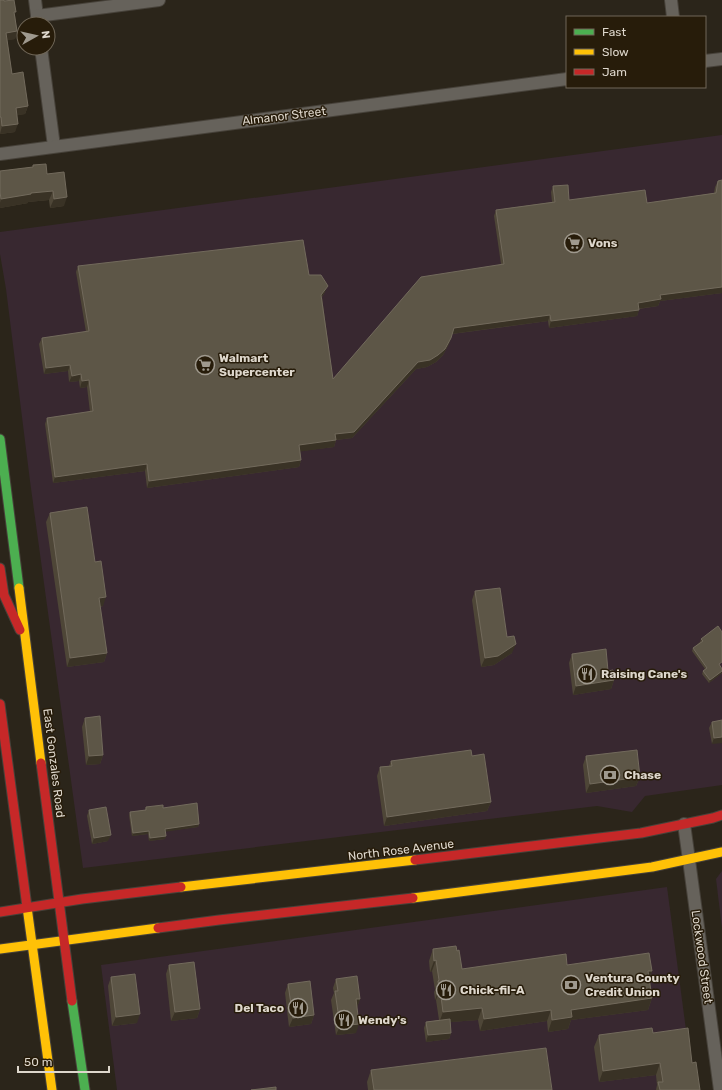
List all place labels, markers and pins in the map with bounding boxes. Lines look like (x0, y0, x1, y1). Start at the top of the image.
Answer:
supermarket icon: Vons (563, 232, 585, 254)
place label: Vons (588, 236, 618, 250)
place label: Walmart Supercenter (219, 351, 295, 379)
supermarket icon: Walmart Supercenter (194, 354, 216, 376)
restaurant icon: Raising Cane's (576, 663, 598, 685)
place label: Raising Cane's (601, 667, 688, 681)
bank icon: Chase (599, 764, 621, 786)
place label: Chase (624, 768, 661, 782)
place label: Ventura County Credit Union (585, 971, 680, 999)
bank icon: Ventura County Credit Union (560, 974, 582, 996)
restaurant icon: Chick-fil-A (435, 979, 457, 1001)
place label: Chick-fil-A (460, 983, 525, 997)
restaurant icon: Del Taco (287, 997, 309, 1019)
place label: Del Taco (235, 1001, 284, 1015)
restaurant icon: Wendy's (333, 1009, 355, 1031)
place label: Wendy's (358, 1013, 407, 1027)

